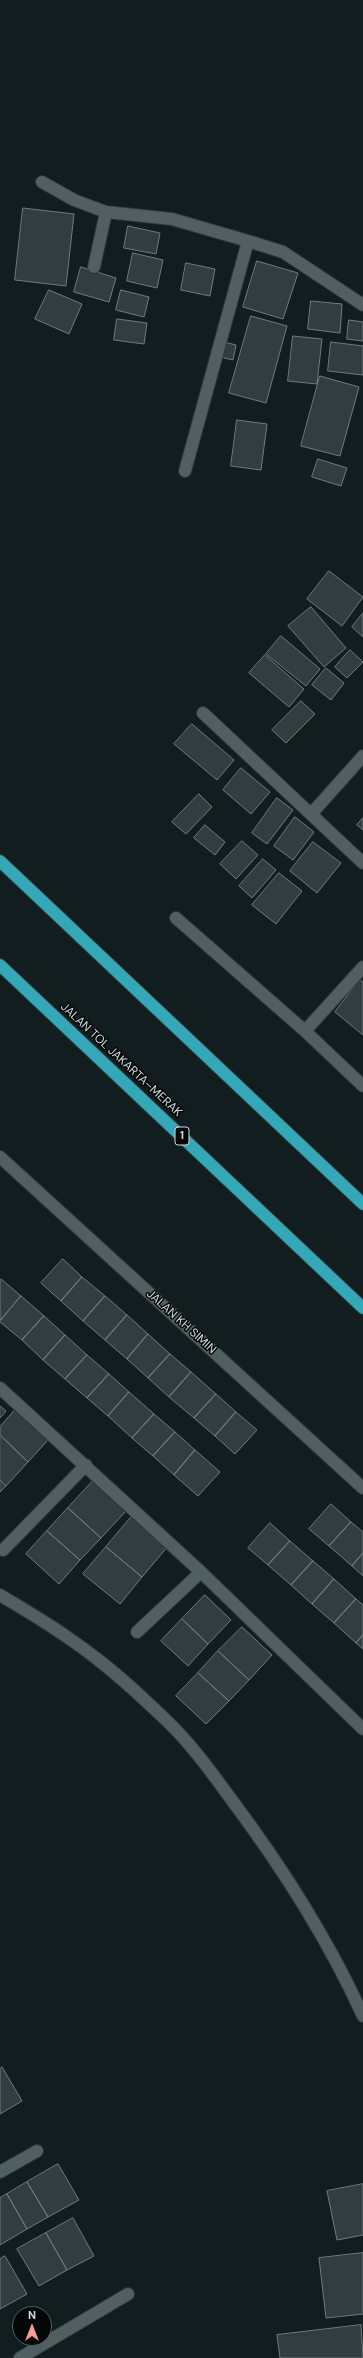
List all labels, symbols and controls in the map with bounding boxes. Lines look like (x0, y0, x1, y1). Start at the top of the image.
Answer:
street label: JALAN TOL JAKARTA–MERAK (57, 1000, 185, 1120)
road number: 1 (175, 1127, 189, 1145)
street label: JALAN KH SIMIN (143, 1287, 219, 1357)
north arrow (12, 2306, 52, 2346)
text: N (28, 2308, 36, 2322)

